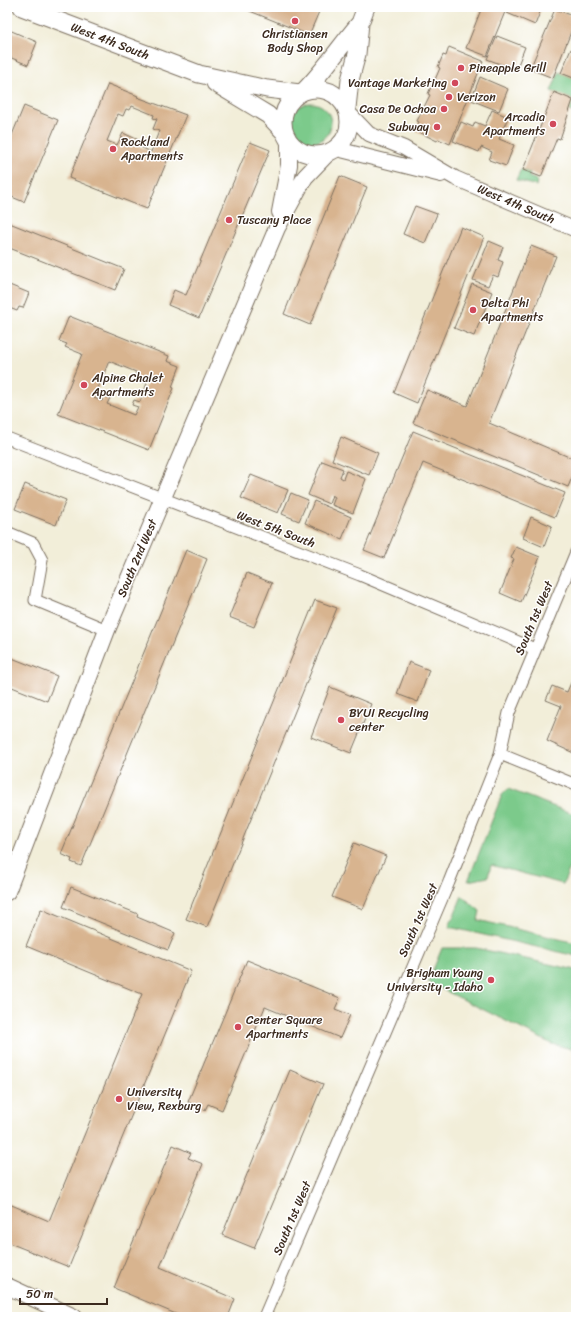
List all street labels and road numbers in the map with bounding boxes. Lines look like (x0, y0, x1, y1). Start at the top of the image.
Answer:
street label: West 4th South (67, 16, 153, 66)
street label: West 4th South (474, 178, 558, 230)
street label: West 5th South (234, 504, 318, 554)
street label: South 2nd West (111, 514, 164, 601)
street label: South 1st West (508, 576, 560, 659)
street label: South 1st West (392, 878, 445, 961)
street label: South 1st West (266, 1176, 318, 1259)

